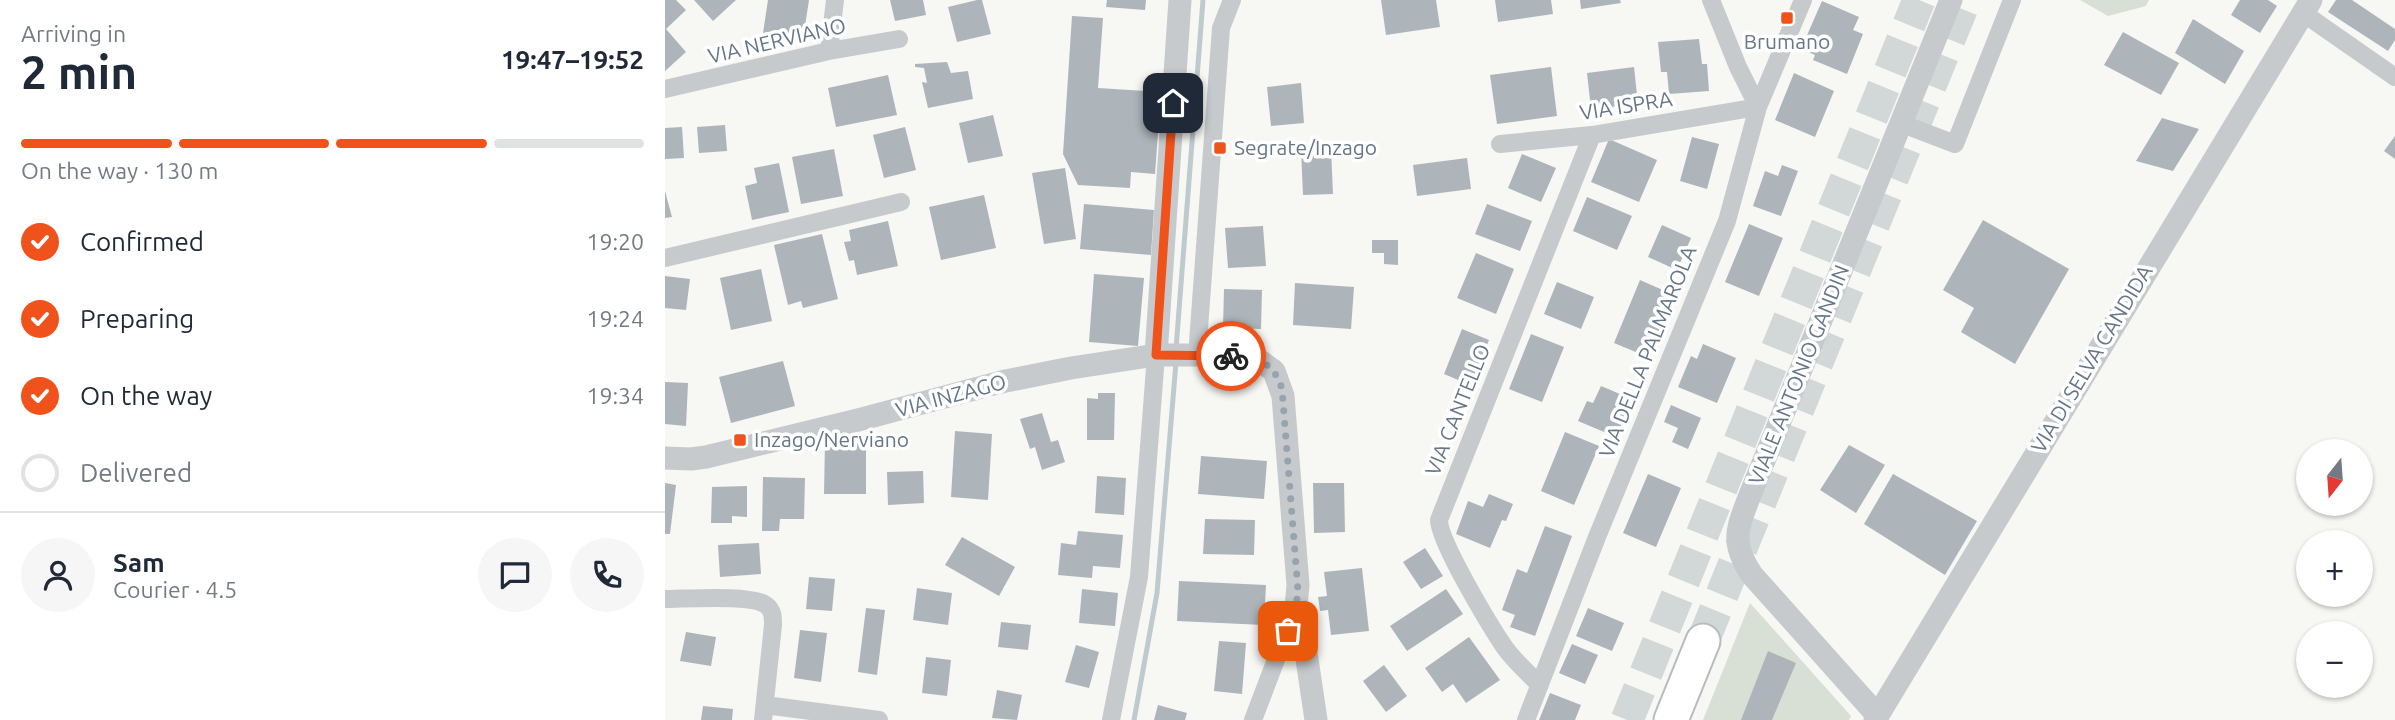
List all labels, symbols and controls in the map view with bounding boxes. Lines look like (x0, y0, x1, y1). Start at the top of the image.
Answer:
marker: Brumano (1779, 10, 1795, 26)
street label: VIA NERVIANO (706, 13, 848, 68)
text: Arriving in (21, 21, 126, 46)
place label: Brumano (1744, 29, 1830, 53)
text: 19:47–19:52 (501, 45, 644, 74)
text: 2 min (21, 46, 137, 98)
pin (1143, 73, 1203, 133)
icon: home (1154, 84, 1192, 122)
street label: VIA ISPRA (1578, 86, 1674, 124)
place label: Segrate/Inzago (1234, 135, 1377, 159)
marker: Segrate/Inzago (1212, 140, 1228, 156)
text: On the way · 130 m (21, 158, 218, 183)
icon: check (21, 223, 59, 261)
text: Confirmed (80, 227, 204, 256)
text: 19:20 (586, 229, 644, 254)
street label: VIA DELLA PALMAROLA (1594, 242, 1701, 461)
street label: VIA DI SELVA CANDIDA (2025, 260, 2157, 457)
street label: VIALE ANTONIO GANDIN (1743, 261, 1853, 488)
icon: check (21, 300, 59, 338)
text: Preparing (80, 304, 194, 333)
text: 19:24 (586, 306, 644, 331)
courier (1196, 321, 1266, 391)
icon: bike (1212, 337, 1250, 375)
street label: VIA CANTELLO (1420, 340, 1494, 479)
street label: VIA INZAGO (893, 369, 1009, 421)
icon: check (21, 377, 59, 415)
text: On the way (80, 381, 212, 410)
text: 19:34 (586, 383, 644, 408)
place label: Inzago/Nerviano (754, 427, 909, 451)
marker: Inzago/Nerviano (732, 432, 748, 448)
north arrow (2296, 439, 2373, 516)
map controls (2296, 439, 2373, 698)
text: Delivered (80, 458, 192, 487)
button: + (2296, 530, 2373, 607)
button: person (21, 538, 95, 612)
button: chat (478, 538, 552, 612)
button: phone (570, 538, 644, 612)
text: Sam (113, 548, 165, 577)
text: Courier · 4.5 (113, 577, 237, 602)
pin (1258, 601, 1318, 661)
icon: bag (1269, 612, 1307, 650)
button: − (2296, 621, 2373, 698)

